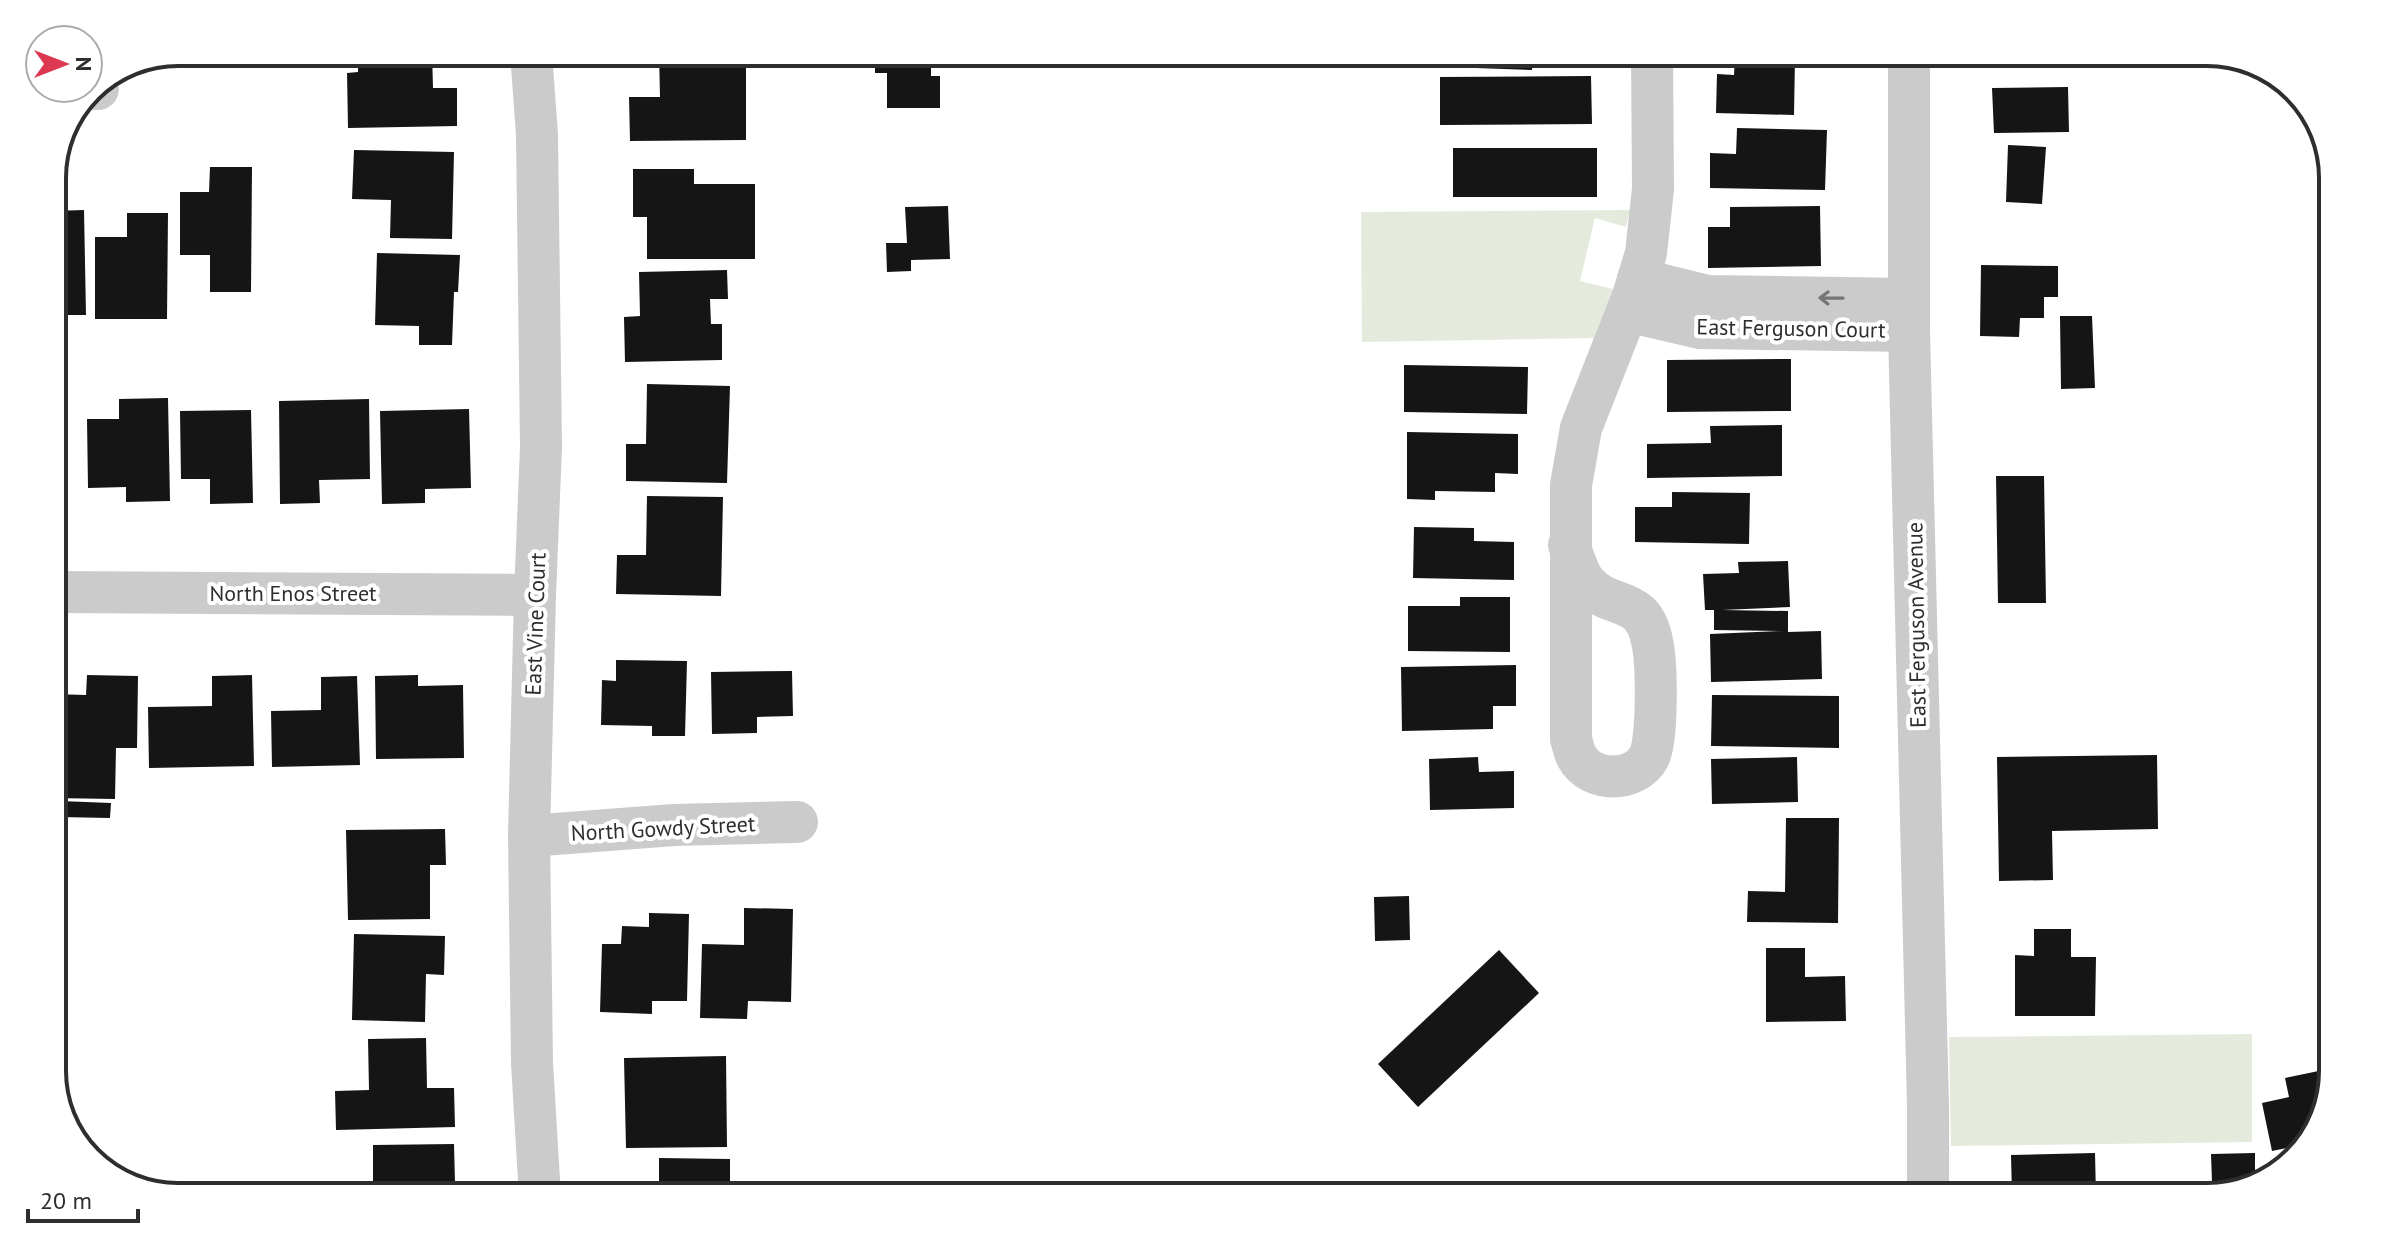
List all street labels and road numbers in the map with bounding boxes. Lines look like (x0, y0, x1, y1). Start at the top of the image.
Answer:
street label: East Ferguson Court (1696, 312, 1886, 344)
street label: East Ferguson Avenue (1900, 522, 1932, 728)
street label: East Vine Court (519, 551, 552, 696)
street label: North Enos Street (209, 579, 377, 607)
street label: North Gowdy Street (570, 809, 756, 847)

